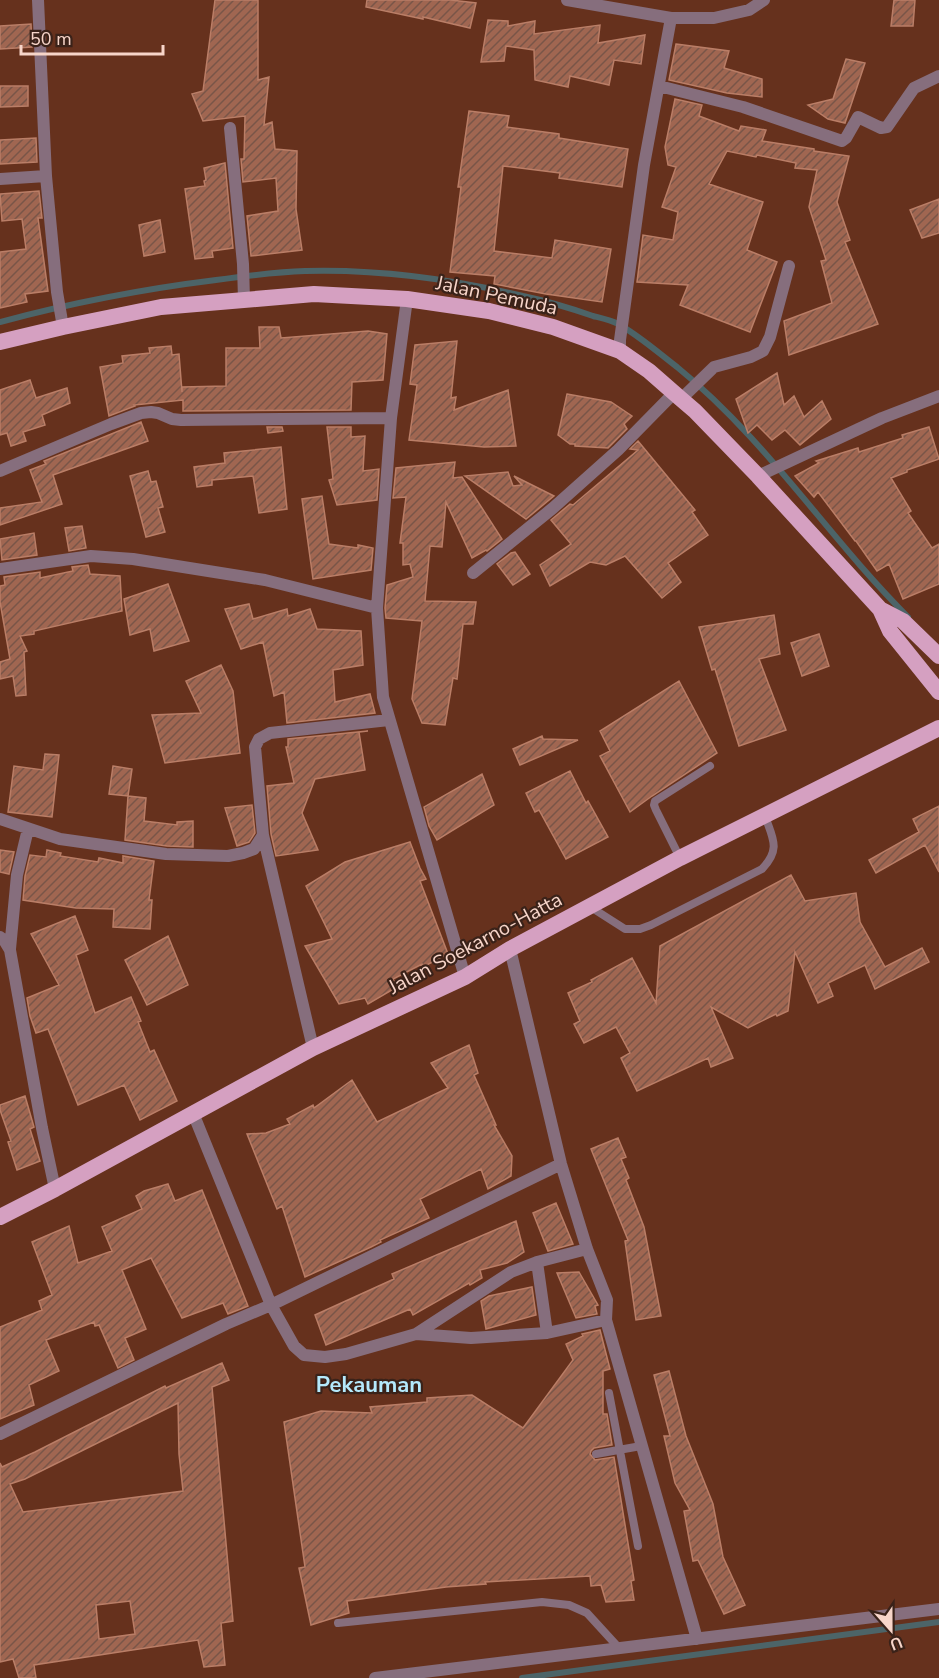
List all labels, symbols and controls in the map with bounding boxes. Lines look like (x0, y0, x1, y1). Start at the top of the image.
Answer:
scale bar (21, 18, 164, 56)
text: 50 m (30, 27, 72, 51)
street label: Jalan Pemuda (433, 269, 560, 322)
street label: Jalan Soekarno-Hatta (383, 886, 567, 1001)
district label: Pekauman (316, 1370, 422, 1400)
north arrow (861, 1600, 921, 1660)
text: U (887, 1631, 905, 1655)

